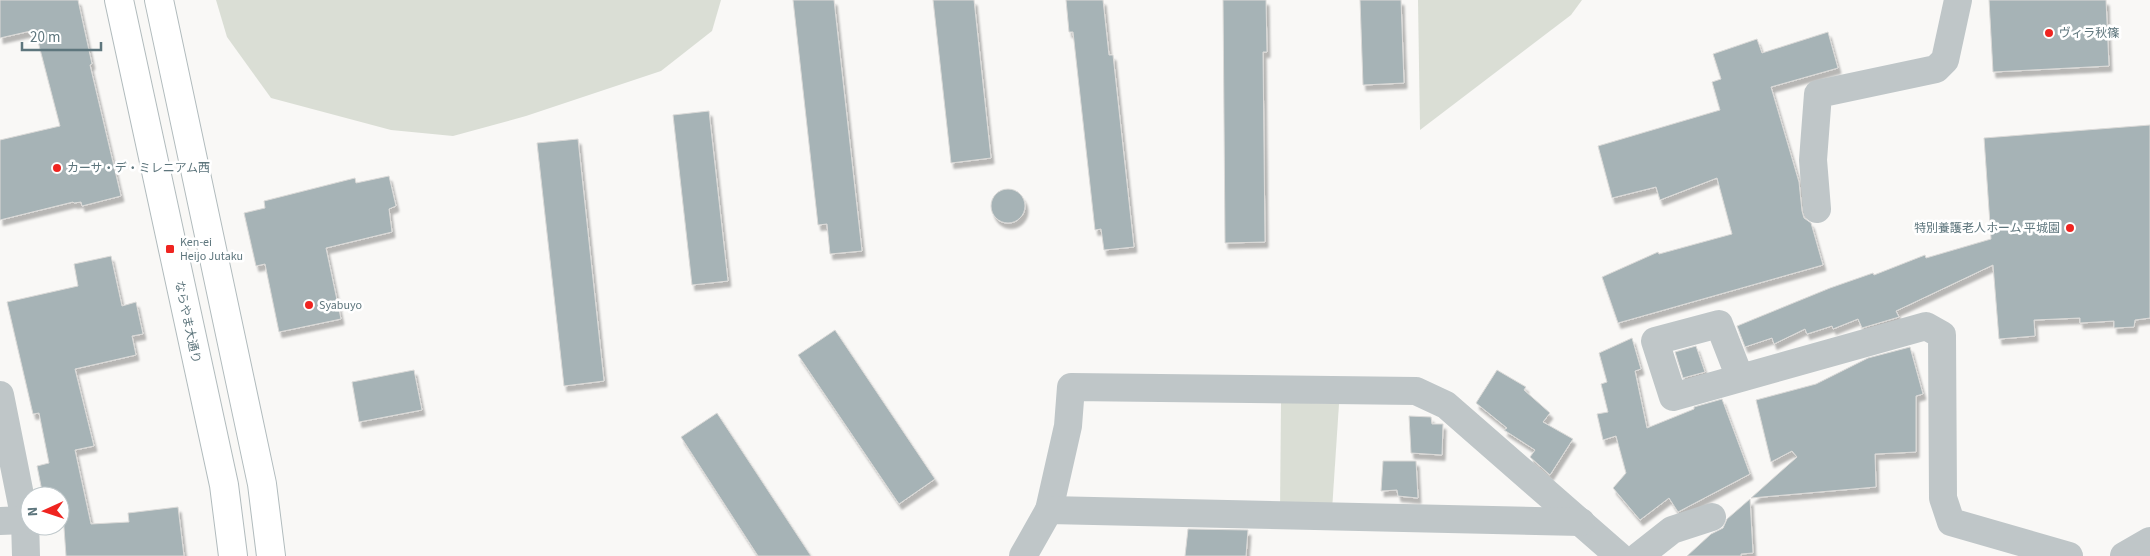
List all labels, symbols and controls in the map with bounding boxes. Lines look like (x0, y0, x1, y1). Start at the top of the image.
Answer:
scale bar (22, 20, 101, 52)
place label: ヴィラ秋篠 (2059, 25, 2120, 42)
text: 20 m (30, 27, 60, 48)
marker: ヴィラ秋篠 (2043, 27, 2055, 39)
place label: カーサ・デ・ミレニアム西 (67, 160, 210, 177)
marker: カーサ・デ・ミレニアム西 (51, 162, 63, 174)
place label: 特別養護老人ホーム 平城園 (1914, 220, 2060, 237)
marker: 特別養護老人ホーム 平城園 (2064, 222, 2076, 234)
place label: Ken-ei Heijo Jutaku (180, 234, 243, 265)
marker: Ken-ei Heijo Jutaku (164, 243, 176, 255)
street label: ならやま大通り (170, 279, 205, 365)
place label: Syabuyo (319, 297, 362, 314)
marker: Syabuyo (303, 299, 315, 311)
north arrow (20, 486, 70, 536)
text: N (23, 506, 43, 517)

